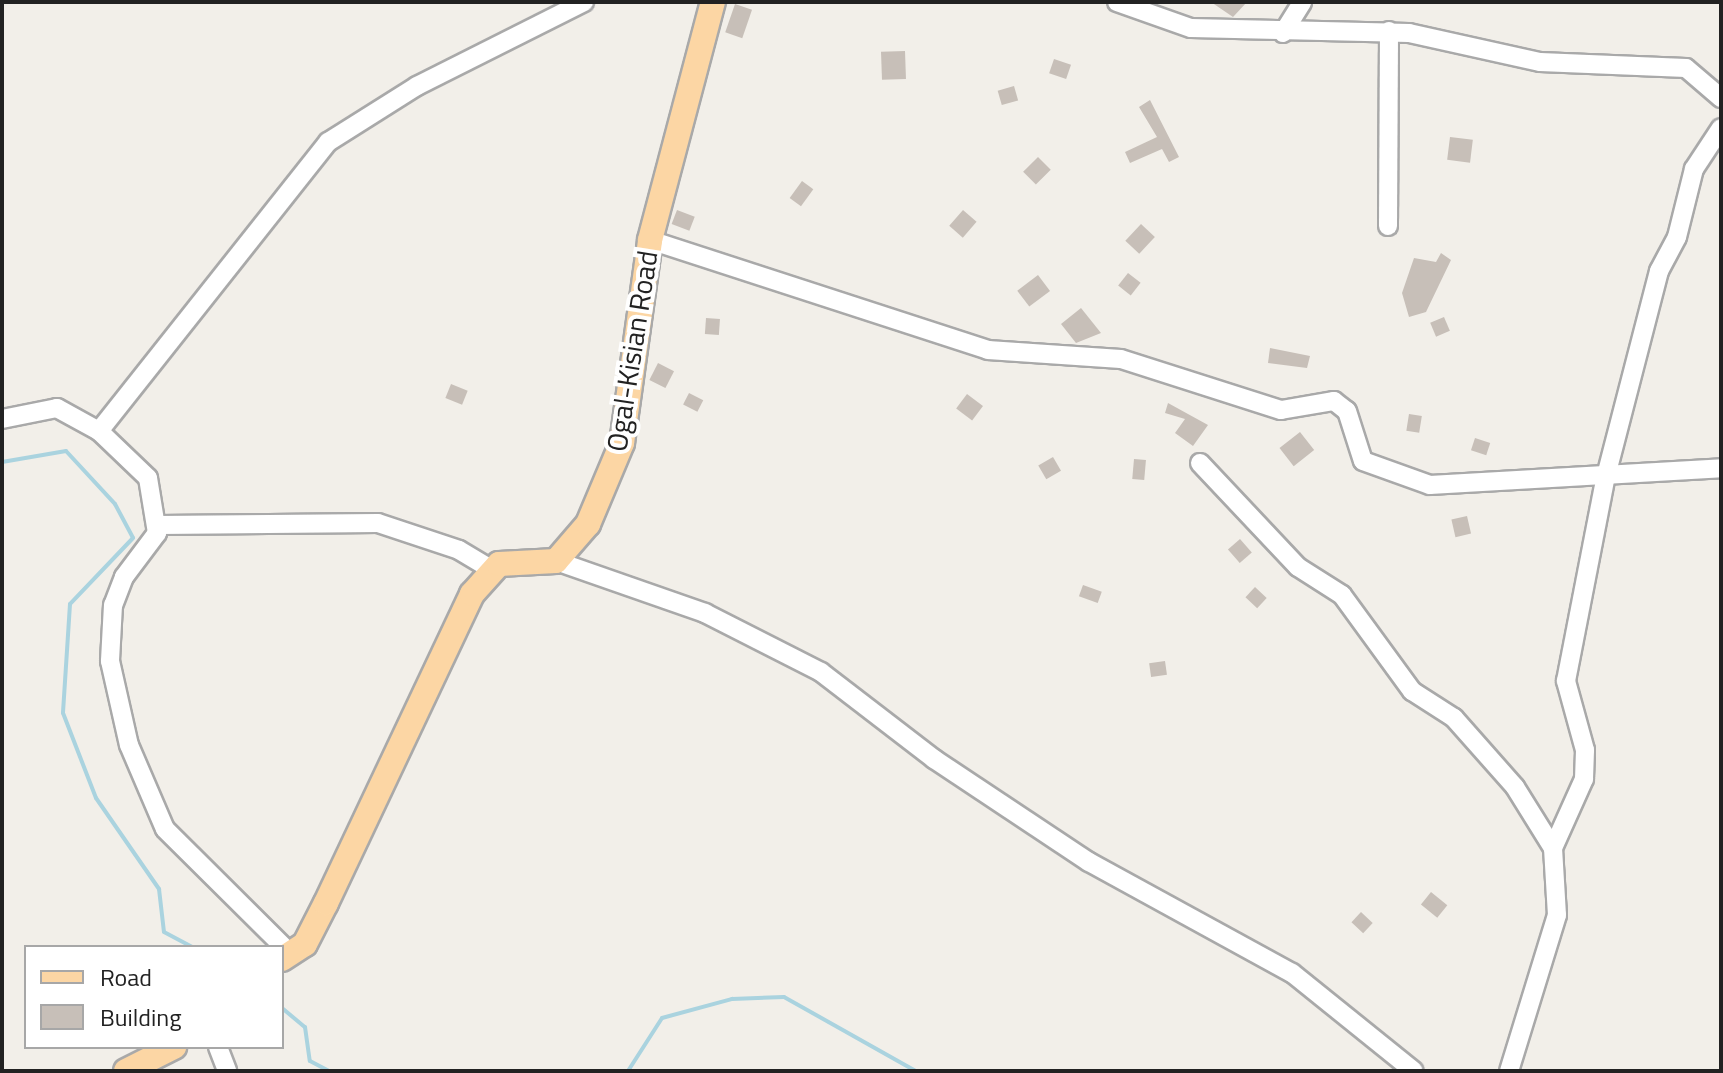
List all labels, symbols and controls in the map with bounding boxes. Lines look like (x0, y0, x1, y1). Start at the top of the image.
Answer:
street label: Ogal-Kisian Road (600, 248, 664, 454)
legend (24, 945, 284, 1049)
text: Road (100, 959, 152, 995)
text: Building (100, 999, 182, 1035)

